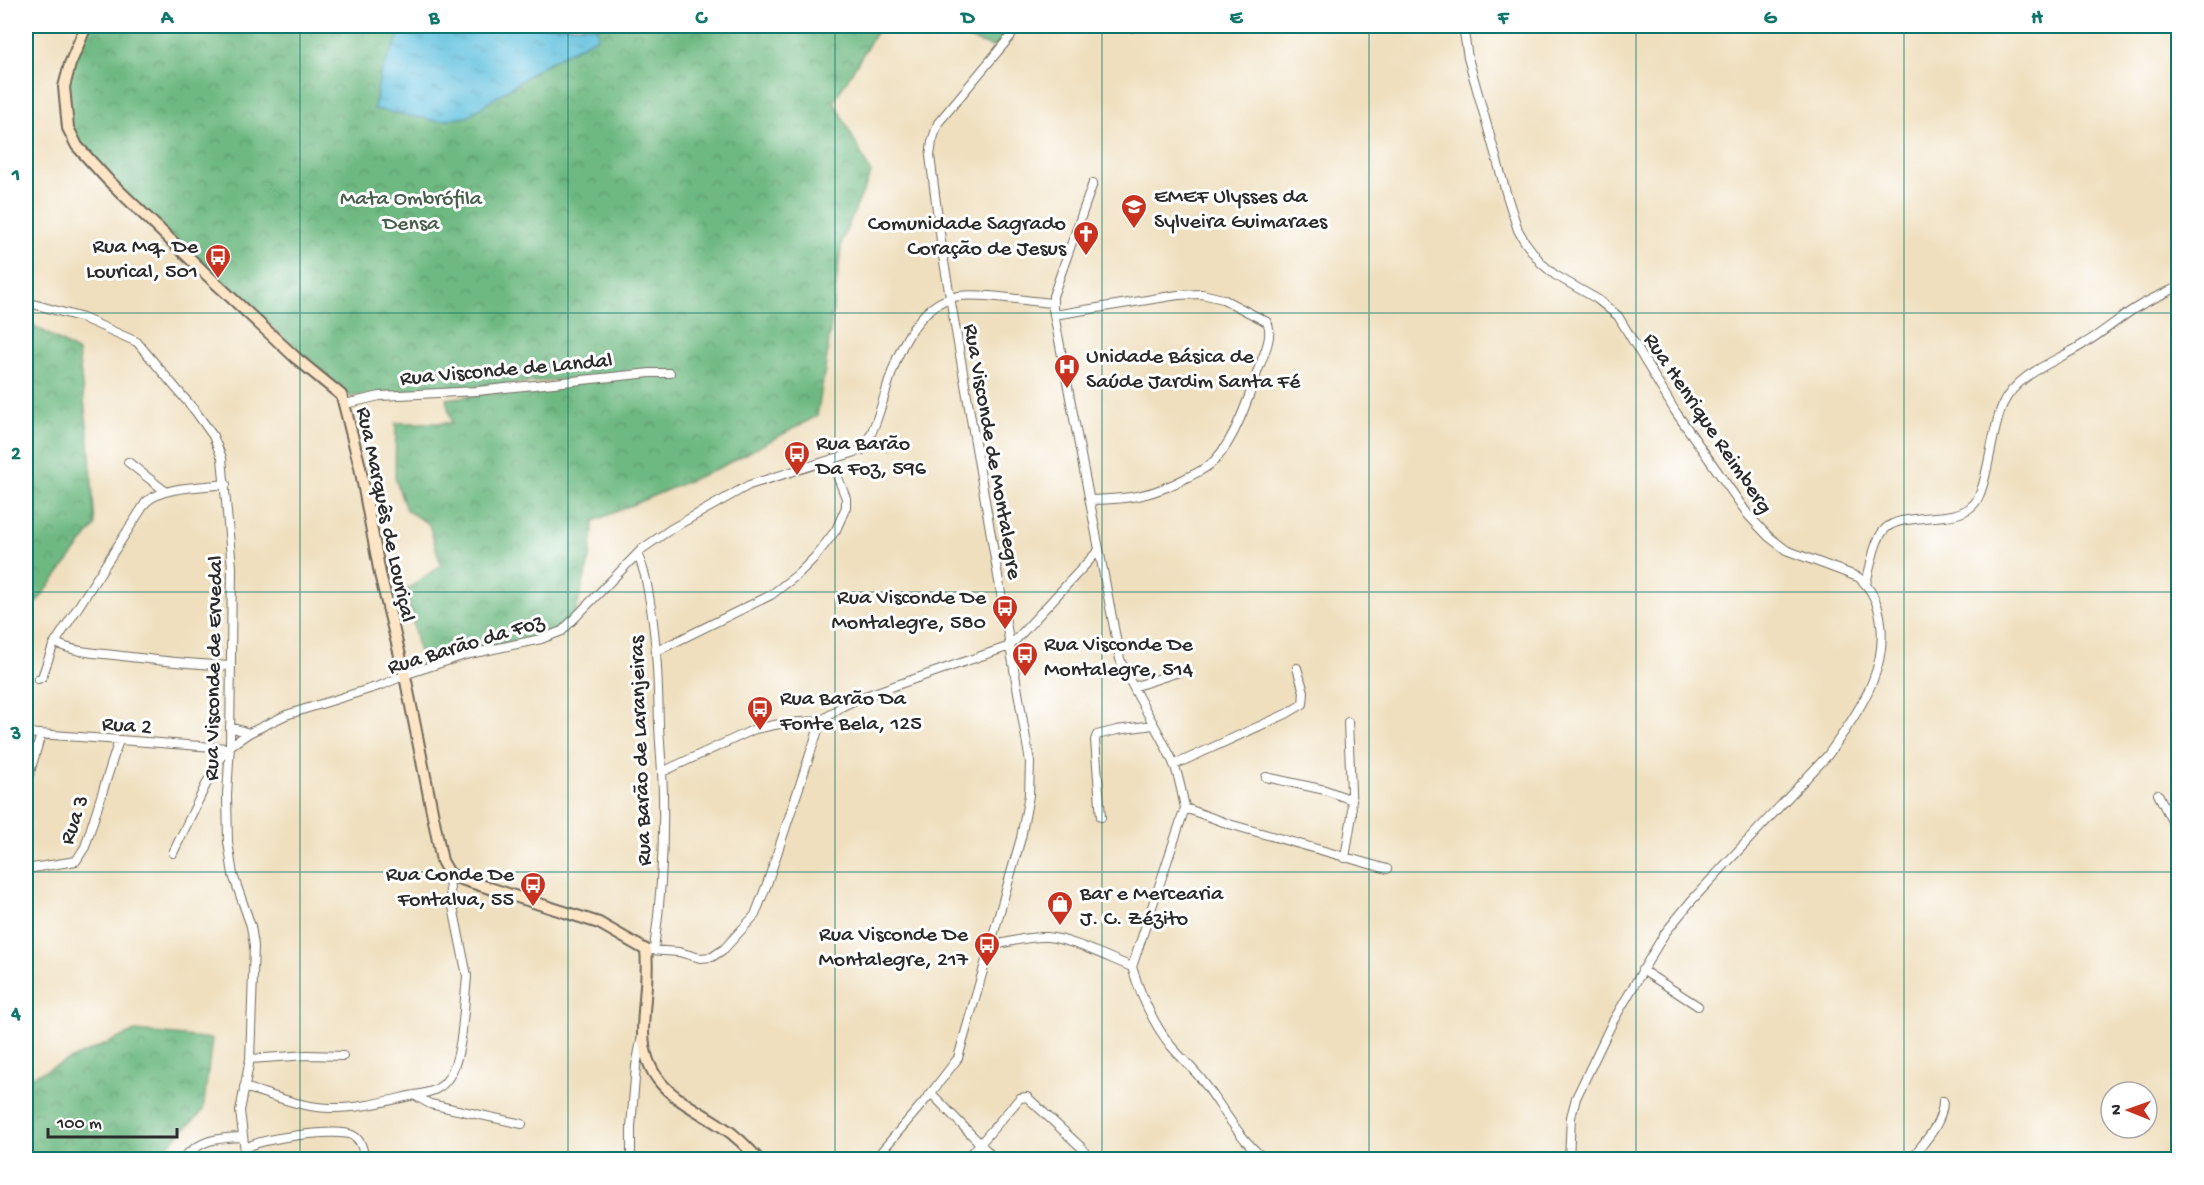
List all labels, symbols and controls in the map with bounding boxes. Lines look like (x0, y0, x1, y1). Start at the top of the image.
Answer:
text: A (160, 8, 175, 31)
text: B (428, 8, 440, 31)
text: C (695, 8, 709, 31)
text: D (959, 8, 975, 31)
text: E (1230, 8, 1244, 31)
text: F (1497, 8, 1510, 31)
text: G (1764, 8, 1778, 31)
text: H (2031, 8, 2043, 31)
text: 1 (11, 165, 20, 188)
place label: EMEF Ulysses da Sylveira Guimaraes (1154, 185, 1328, 236)
park label: Mata Ombrófila Densa (340, 187, 483, 238)
school or university icon: EMEF Ulysses da Sylveira Guimaraes (1119, 192, 1149, 230)
place label: Comunidade Sagrado Coração de Jesus (868, 212, 1067, 263)
church icon: Comunidade Sagrado Coração de Jesus (1071, 219, 1101, 257)
place label: Rua Mq. De Lourical, 501 (86, 235, 199, 286)
bus stop icon: Rua Mq. De Lourical, 501 (203, 242, 233, 280)
street label: Rua Visconde de Montalegre (956, 322, 1026, 582)
street label: Rua Henrique Reimberg (1636, 329, 1777, 520)
place label: Unidade Básica de Saúde Jardim Santa Fé (1086, 345, 1301, 396)
street label: Rua Visconde de Landal (399, 349, 614, 393)
hospital icon: Unidade Básica de Saúde Jardim Santa Fé (1052, 352, 1082, 390)
street label: Rua Marquês de Louriçal (349, 405, 420, 625)
place label: Rua Barão Da Foz, 596 (814, 432, 927, 483)
bus stop icon: Rua Barão Da Foz, 596 (782, 439, 812, 477)
text: 2 (11, 444, 21, 467)
street label: Rua Visconde de Ervedal (200, 555, 230, 781)
place label: Rua Visconde De Montalegre, 580 (832, 586, 987, 637)
bus stop icon: Rua Visconde De Montalegre, 580 (990, 593, 1020, 631)
street label: Rua Barão da Foz (385, 609, 549, 682)
place label: Rua Visconde De Montalegre, 514 (1044, 633, 1194, 684)
street label: Rua Barão de Laranjeiras (625, 634, 659, 866)
bus stop icon: Rua Visconde De Montalegre, 514 (1010, 640, 1040, 678)
place label: Rua Barão Da Fonte Bela, 125 (779, 687, 922, 738)
bus stop icon: Rua Barão Da Fonte Bela, 125 (745, 694, 775, 732)
street label: Rua 2 (101, 712, 153, 742)
text: 3 (10, 724, 21, 747)
street label: Rua 3 (55, 792, 96, 849)
place label: Rua Conde De Fontalva, 55 (386, 863, 515, 914)
bus stop icon: Rua Conde De Fontalva, 55 (518, 870, 548, 908)
place label: Bar e Mercearia J. C. Zézito (1079, 882, 1224, 933)
shop icon: Bar e Mercearia J. C. Zézito (1045, 889, 1075, 927)
place label: Rua Visconde De Montalegre, 217 (819, 923, 969, 974)
bus stop icon: Rua Visconde De Montalegre, 217 (972, 930, 1002, 968)
text: 4 (10, 1004, 21, 1027)
north arrow (2099, 1080, 2159, 1140)
scale bar (48, 1101, 177, 1139)
text: N (2108, 1104, 2127, 1115)
text: 100 m (56, 1114, 102, 1135)

